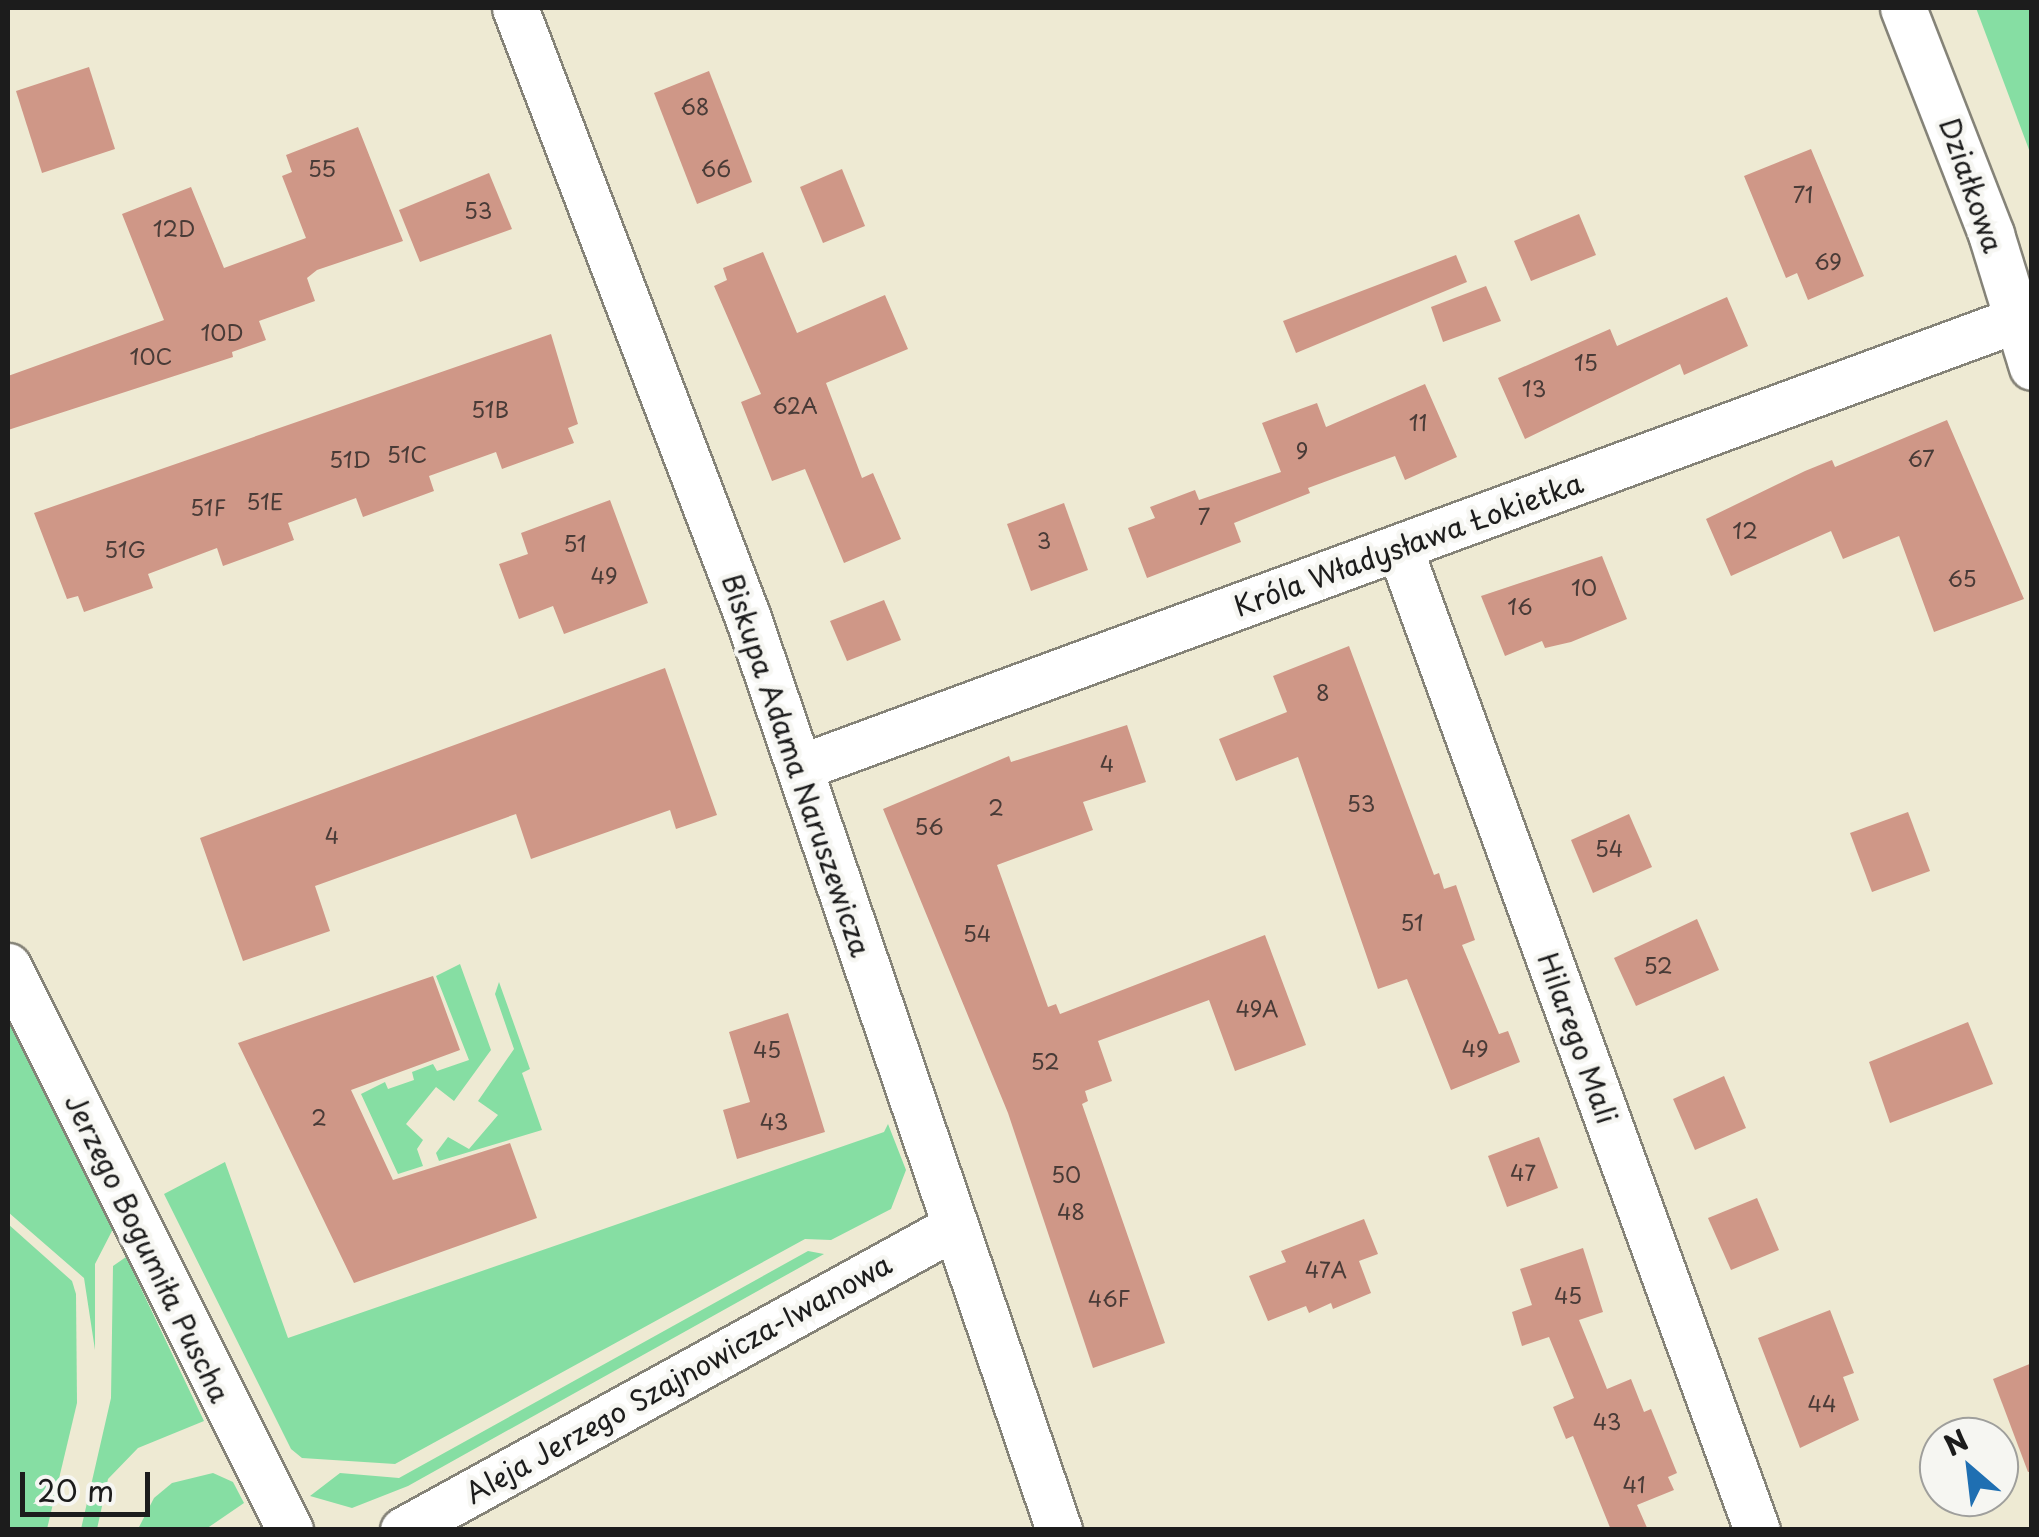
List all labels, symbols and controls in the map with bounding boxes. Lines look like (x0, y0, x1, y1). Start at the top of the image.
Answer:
house number: 68 (681, 93, 709, 119)
street label: Działkowa (1933, 113, 2011, 257)
house number: 55 (308, 155, 336, 181)
house number: 66 (701, 155, 731, 181)
house number: 71 (1793, 181, 1813, 207)
house number: 53 (464, 197, 492, 223)
house number: 12D (153, 215, 195, 241)
house number: 69 (1814, 248, 1842, 274)
house number: 10D (200, 319, 244, 345)
house number: 10C (130, 343, 172, 369)
house number: 15 (1574, 349, 1598, 375)
house number: 13 (1522, 375, 1546, 401)
house number: 62A (772, 392, 818, 418)
house number: 51B (471, 396, 509, 422)
house number: 11 (1409, 409, 1427, 435)
house number: 9 (1296, 437, 1308, 463)
house number: 51C (387, 441, 427, 467)
house number: 67 (1908, 445, 1934, 471)
house number: 51D (329, 446, 371, 472)
street label: Króla Władysława Łokietka (1227, 464, 1589, 624)
house number: 51E (246, 488, 284, 514)
house number: 51F (190, 494, 226, 520)
house number: 7 (1198, 503, 1210, 529)
house number: 12 (1732, 517, 1758, 543)
house number: 3 (1037, 527, 1051, 553)
house number: 51 (563, 530, 587, 556)
house number: 51G (104, 536, 146, 562)
house number: 49 (590, 562, 618, 588)
house number: 65 (1947, 565, 1977, 591)
street label: Biskupa Adama Naruszewicza (715, 568, 879, 962)
house number: 10 (1571, 574, 1597, 600)
house number: 16 (1507, 593, 1533, 619)
house number: 8 (1316, 679, 1330, 705)
house number: 4 (1100, 750, 1114, 776)
house number: 53 (1347, 790, 1375, 816)
house number: 2 (988, 794, 1004, 820)
house number: 56 (914, 813, 944, 839)
house number: 4 (325, 822, 339, 848)
house number: 54 (1595, 835, 1623, 861)
house number: 51 (1400, 909, 1424, 935)
house number: 54 (963, 920, 991, 946)
street label: Hilarego Mali (1531, 947, 1625, 1129)
house number: 52 (1643, 952, 1673, 978)
house number: 49A (1235, 995, 1279, 1021)
house number: 49 (1461, 1035, 1489, 1061)
house number: 45 (753, 1036, 781, 1062)
house number: 52 (1030, 1048, 1060, 1074)
street label: Jerzego Bogumiła Puscha (58, 1088, 238, 1408)
house number: 2 (311, 1104, 327, 1130)
house number: 43 (760, 1108, 788, 1134)
house number: 47 (1510, 1159, 1536, 1185)
house number: 50 (1051, 1161, 1081, 1187)
house number: 48 (1057, 1198, 1085, 1224)
street label: Aleja Jerzego Szajnowicza-Iwanowa (458, 1246, 898, 1510)
house number: 47A (1305, 1256, 1347, 1282)
house number: 45 (1554, 1282, 1582, 1308)
house number: 46F (1088, 1285, 1130, 1311)
house number: 44 (1807, 1390, 1837, 1416)
house number: 43 (1593, 1408, 1621, 1434)
north arrow (1919, 1417, 2019, 1517)
text: N (1936, 1418, 1976, 1466)
scale bar (25, 1452, 155, 1514)
text: 20 m (37, 1467, 114, 1512)
house number: 41 (1622, 1471, 1646, 1497)

